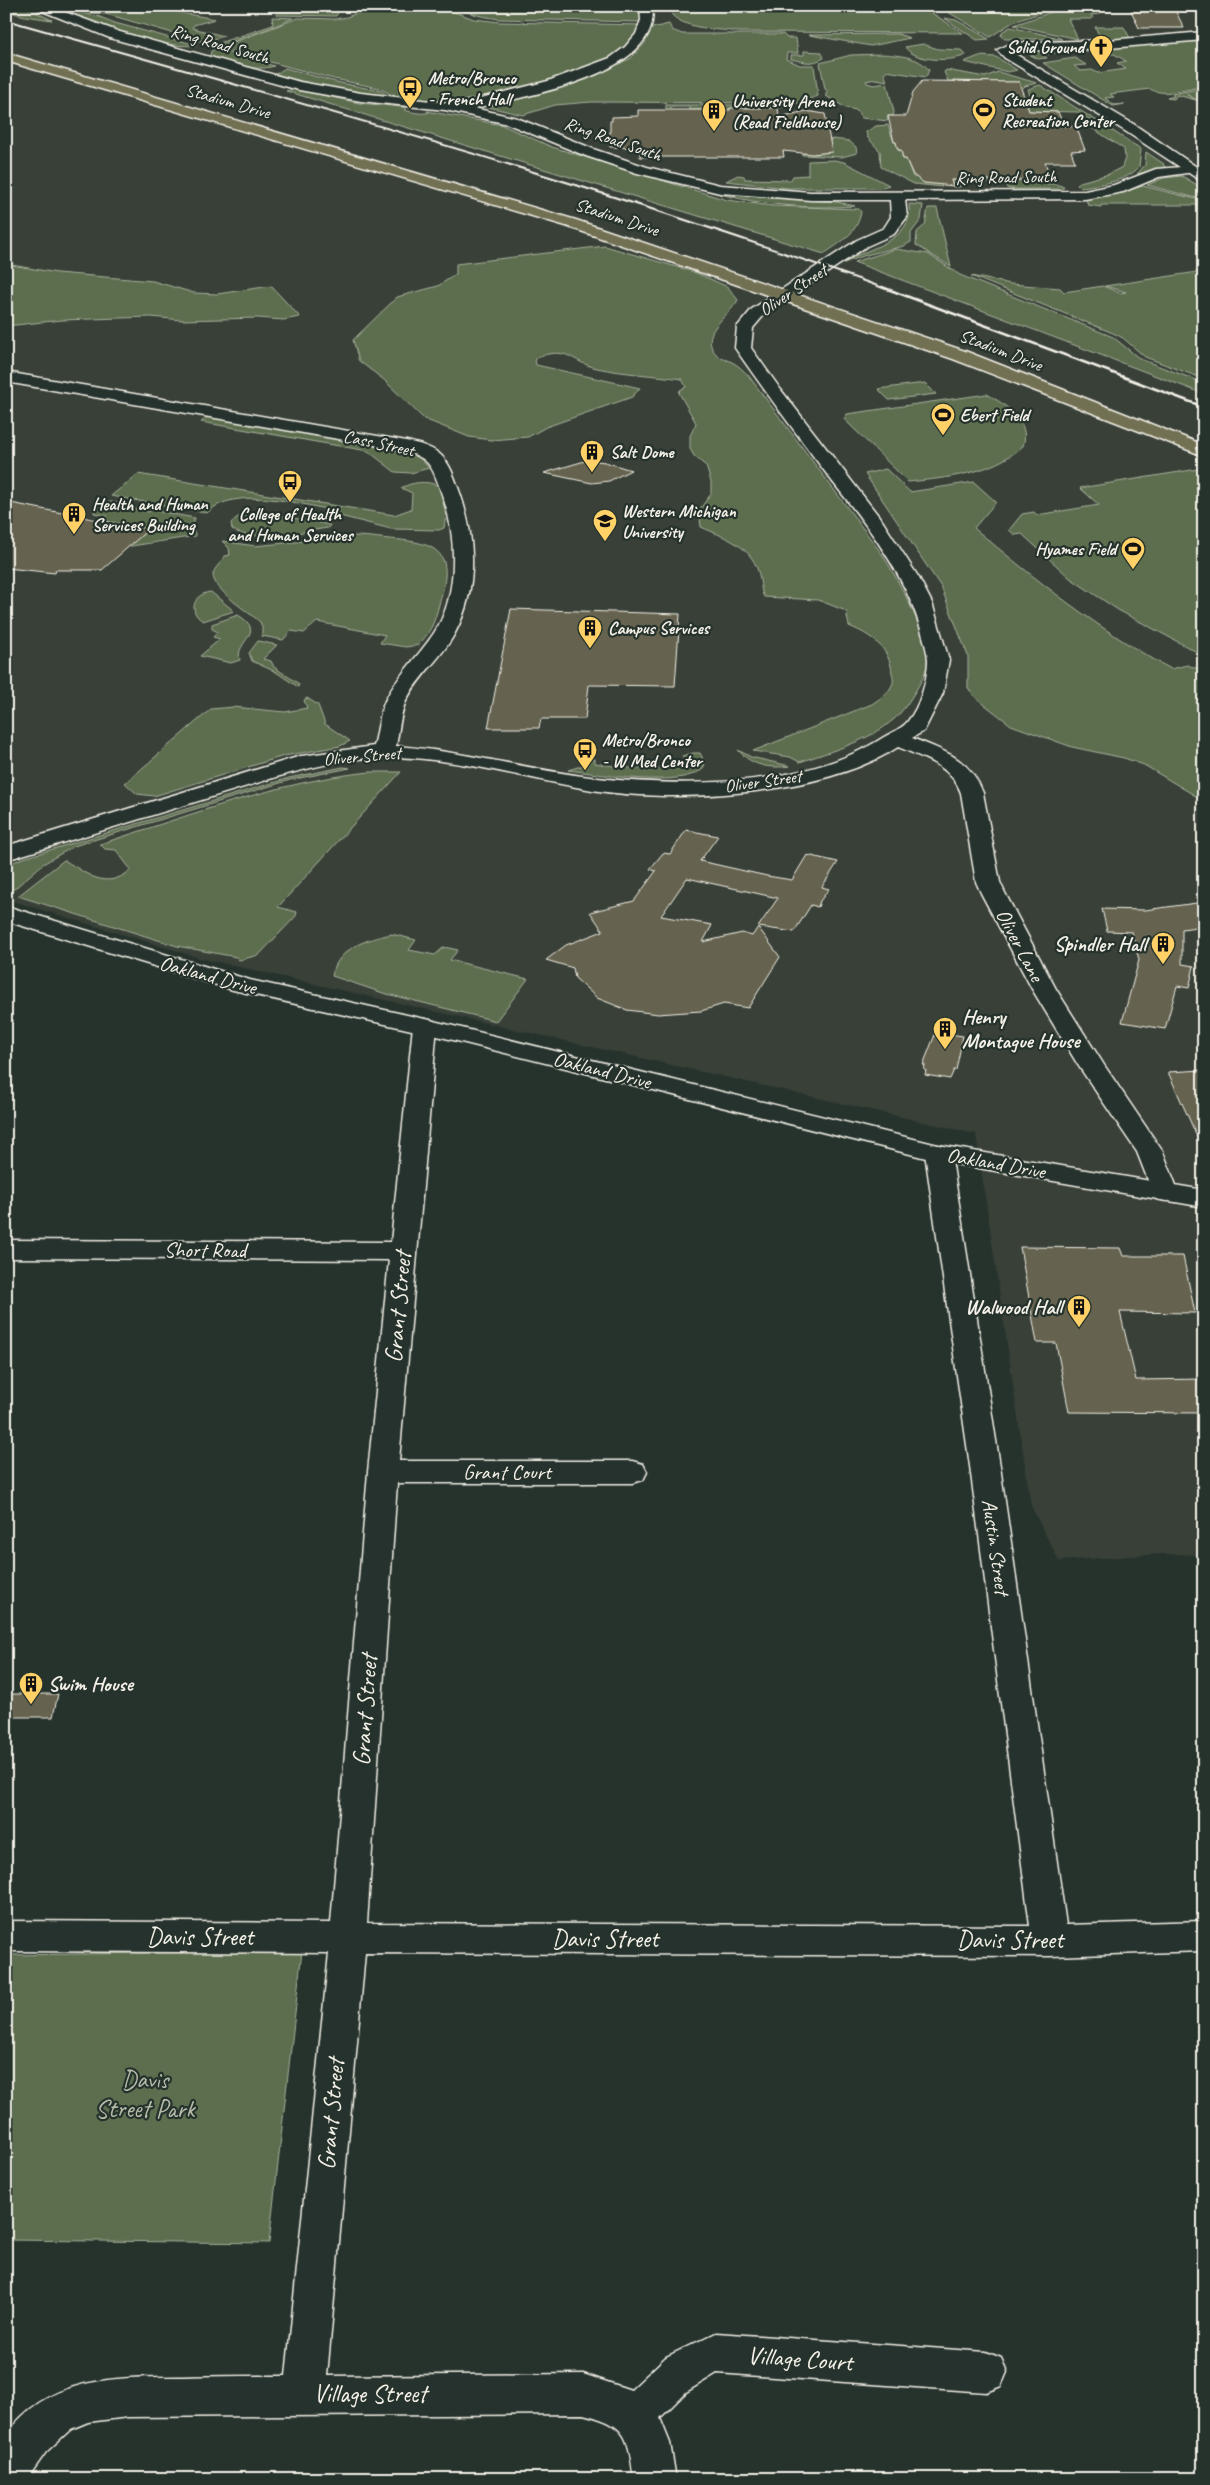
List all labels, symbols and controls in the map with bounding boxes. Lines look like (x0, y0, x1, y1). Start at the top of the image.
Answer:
street label: Ring Road South (168, 19, 273, 69)
church icon: Solid Ground (1088, 34, 1114, 68)
place label: Solid Ground (1006, 36, 1088, 58)
place label: Metro/Bronco - French Hall (428, 67, 518, 110)
bus stop icon: Metro/Bronco - French Hall (397, 75, 423, 109)
street label: Stadium Drive (183, 78, 274, 124)
place label: Student Recreation Center (1002, 89, 1117, 132)
place label: University Arena (Read Fieldhouse) (732, 90, 842, 133)
sports icon: Student Recreation Center (971, 97, 997, 131)
building icon: University Arena (Read Fieldhouse) (701, 98, 727, 132)
street label: Ring Road South (562, 112, 665, 166)
street label: Ring Road South (955, 165, 1058, 189)
street label: Stadium Drive (572, 193, 663, 241)
street label: Oliver Street (755, 257, 834, 321)
street label: Stadium Drive (957, 324, 1047, 376)
sports icon: Ebert Field (930, 402, 956, 436)
place label: Ebert Field (960, 404, 1033, 426)
street label: Cass Street (342, 425, 418, 462)
building icon: Salt Dome (579, 439, 605, 473)
place label: Salt Dome (610, 441, 676, 463)
bus stop icon: College of Health and Human Services (277, 469, 303, 503)
place label: Health and Human Services Building (92, 493, 209, 536)
place label: Western Michigan University (622, 500, 736, 543)
building icon: Health and Human Services Building (61, 501, 87, 535)
place label: College of Health and Human Services (227, 503, 354, 546)
school or university icon: Western Michigan University (592, 508, 618, 542)
sports icon: Hyames Field (1120, 536, 1146, 570)
place label: Hyames Field (1035, 538, 1120, 560)
building icon: Campus Services (577, 615, 603, 649)
place label: Campus Services (608, 617, 711, 639)
place label: Metro/Bronco - W Med Center (602, 729, 704, 772)
bus stop icon: Metro/Bronco - W Med Center (572, 737, 598, 771)
street label: Oliver Street (322, 741, 405, 770)
street label: Oliver Street (723, 764, 806, 797)
street label: Oliver Lane (990, 904, 1051, 988)
place label: Spindler Hall (1054, 931, 1150, 957)
building icon: Spindler Hall (1150, 931, 1176, 965)
street label: Oakland Drive (157, 950, 261, 1001)
place label: Henry Montague House (962, 1004, 1081, 1054)
building icon: Henry Montague House (932, 1016, 958, 1050)
street label: Oakland Drive (551, 1045, 655, 1095)
street label: Oakland Drive (945, 1142, 1049, 1185)
street label: Short Road (164, 1237, 250, 1263)
street label: Grant Street (377, 1246, 419, 1364)
place label: Walwood Hall (965, 1294, 1066, 1320)
building icon: Walwood Hall (1066, 1294, 1092, 1328)
street label: Grant Court (463, 1459, 553, 1485)
street label: Austin Street (976, 1497, 1016, 1600)
street label: Grant Street (345, 1650, 385, 1767)
building icon: Swim House (18, 1671, 44, 1705)
place label: Swim House (48, 1671, 135, 1697)
street label: Davis Street (147, 1921, 256, 1953)
street label: Davis Street (552, 1923, 661, 1955)
street label: Davis Street (957, 1924, 1066, 1956)
street label: Grant Street (310, 2053, 352, 2171)
park label: Davis Street Park (95, 2064, 197, 2125)
street label: Village Court (746, 2339, 857, 2379)
street label: Village Street (314, 2378, 430, 2410)

